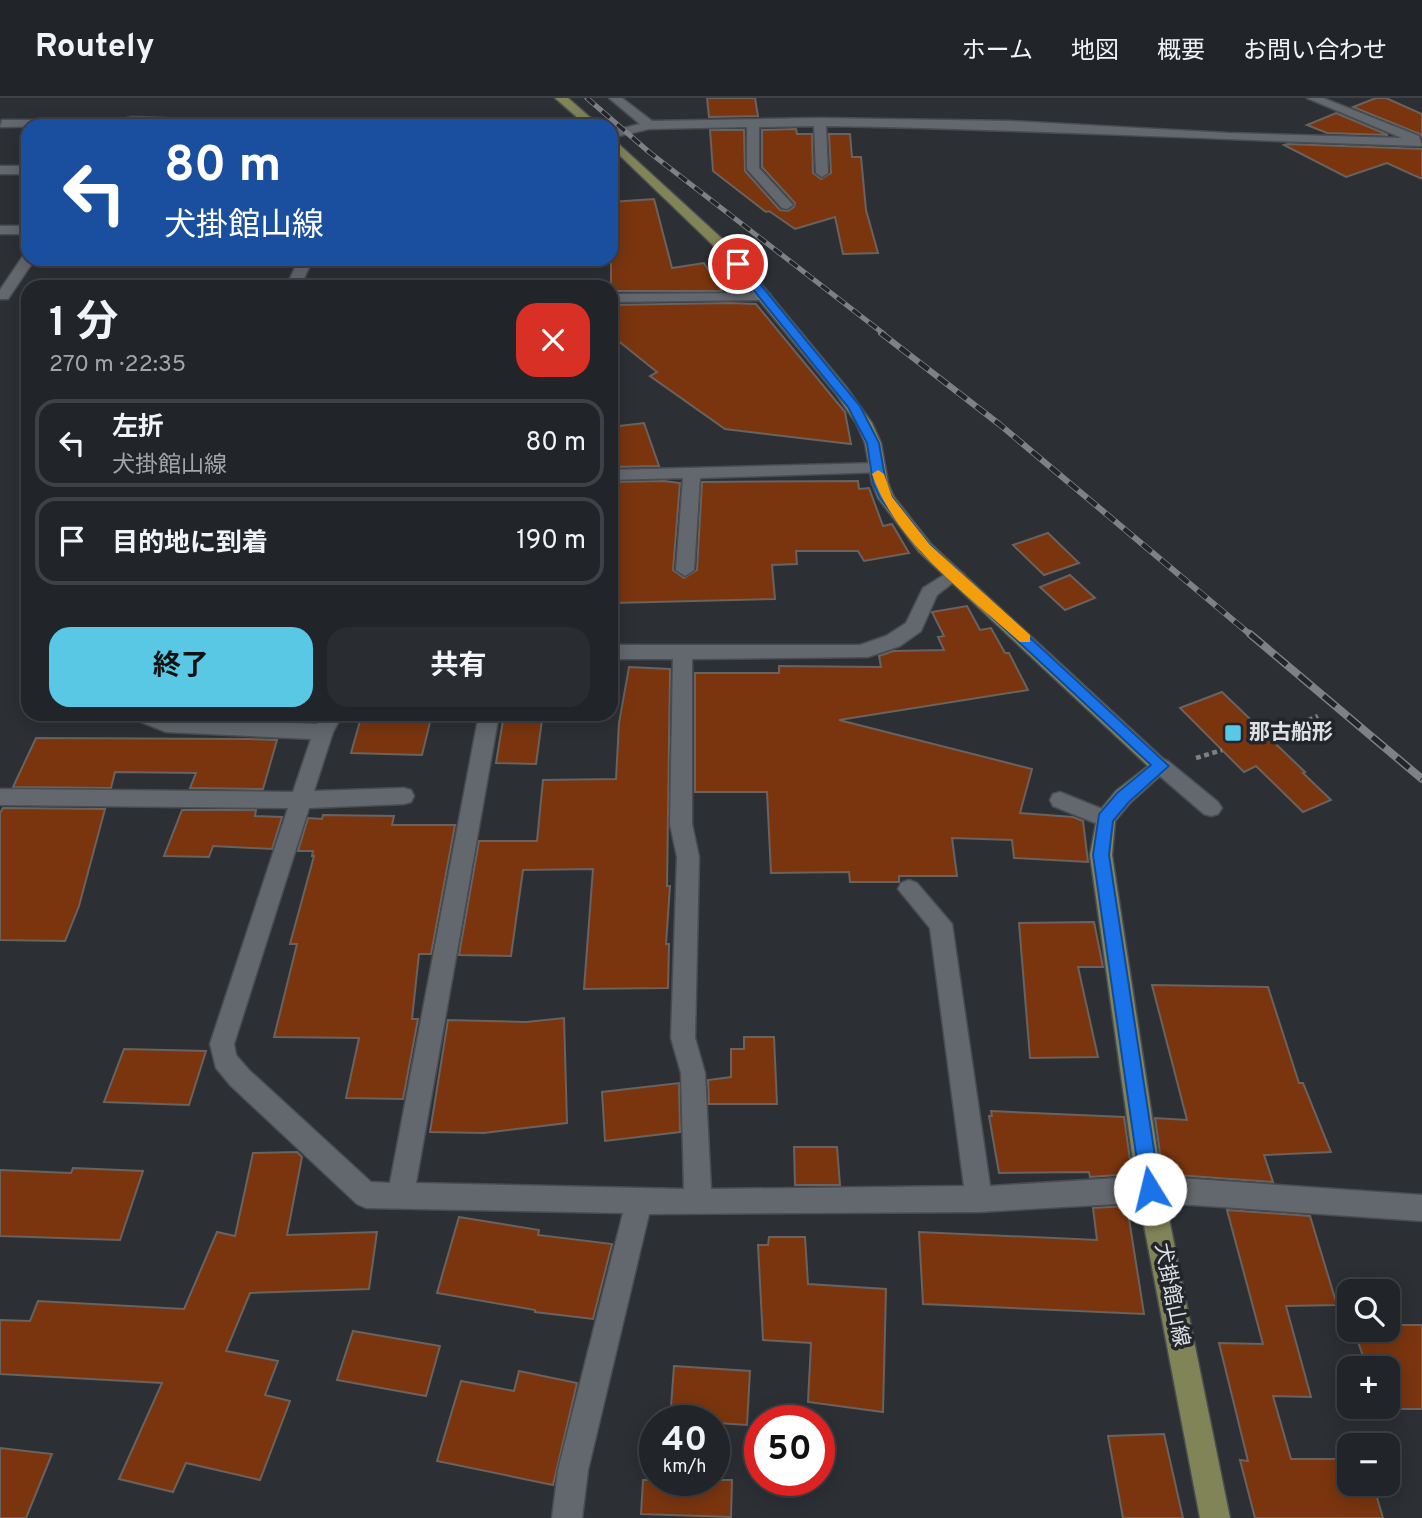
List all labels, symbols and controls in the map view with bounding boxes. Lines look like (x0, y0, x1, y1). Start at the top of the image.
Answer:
text: Routely (35, 27, 154, 69)
text: ホーム (962, 37, 1033, 67)
text: 地図 (1071, 37, 1119, 67)
text: 概要 (1157, 37, 1205, 67)
text: お問い合わせ (1243, 37, 1387, 67)
text: 80 m (164, 137, 281, 199)
icon: left (49, 147, 140, 238)
text: 犬掛館山線 (164, 207, 324, 247)
pin (708, 234, 768, 294)
icon: arrive (719, 245, 757, 283)
text: 1 分 (49, 298, 118, 351)
button: close (516, 303, 590, 377)
text: 270 m · 22:35 (49, 351, 186, 380)
text: 左折 (112, 412, 164, 445)
icon: left (53, 424, 91, 462)
text: 80 m (526, 427, 586, 460)
text: 犬掛館山線 (112, 452, 227, 481)
icon: arrive (53, 522, 91, 560)
text: 190 m (516, 525, 586, 558)
text: 目的地に到着 (112, 528, 268, 561)
button: 終了 (49, 627, 313, 707)
button: 共有 (327, 627, 590, 707)
place label: 那古船形 (1249, 720, 1333, 747)
marker: 那古船形 (1223, 723, 1243, 743)
position arrow (1113, 1152, 1187, 1226)
street label: 犬掛館山線 (1148, 1241, 1194, 1349)
map controls (1337, 1279, 1400, 1496)
button: search (1337, 1279, 1400, 1342)
button: + (1337, 1356, 1400, 1419)
speed limit sign: 50 (744, 1405, 835, 1496)
text: 40 (662, 1419, 707, 1463)
button: − (1337, 1433, 1400, 1496)
text: km/h (663, 1456, 706, 1479)

